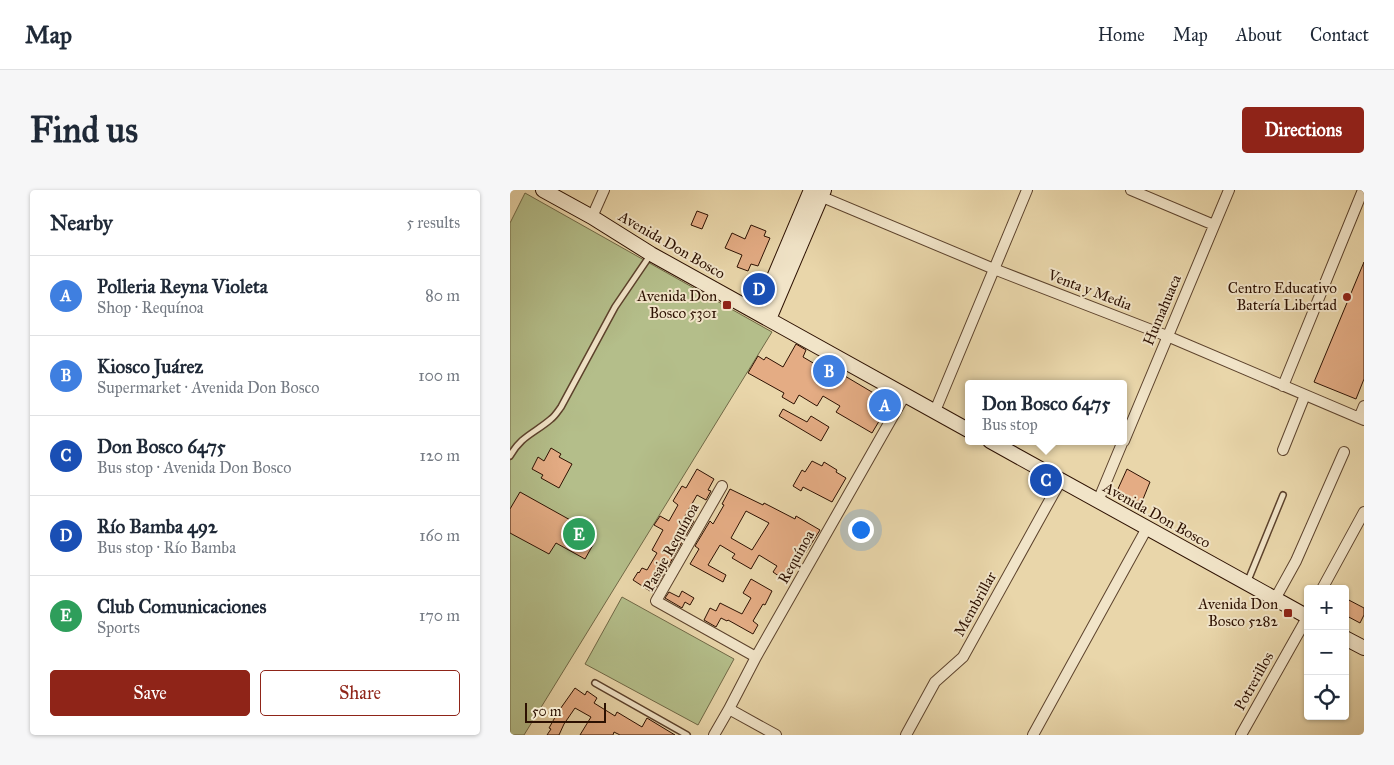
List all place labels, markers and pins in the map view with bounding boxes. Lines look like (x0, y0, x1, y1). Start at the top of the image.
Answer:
pin: D (743, 270, 775, 308)
place label: Centro Educativo Batería Libertad (1228, 279, 1337, 314)
place label: Avenida Don Bosco 5301 (636, 287, 717, 322)
marker: Centro Educativo Batería Libertad (1341, 291, 1353, 303)
marker: Avenida Don Bosco 5301 (721, 299, 733, 311)
pin: B (813, 352, 845, 390)
pin: A (869, 386, 901, 424)
pin: C (1030, 461, 1062, 499)
pin: E (563, 515, 595, 553)
place label: Avenida Don Bosco 5282 (1197, 595, 1279, 630)
marker: Avenida Don Bosco 5282 (1282, 607, 1294, 619)

